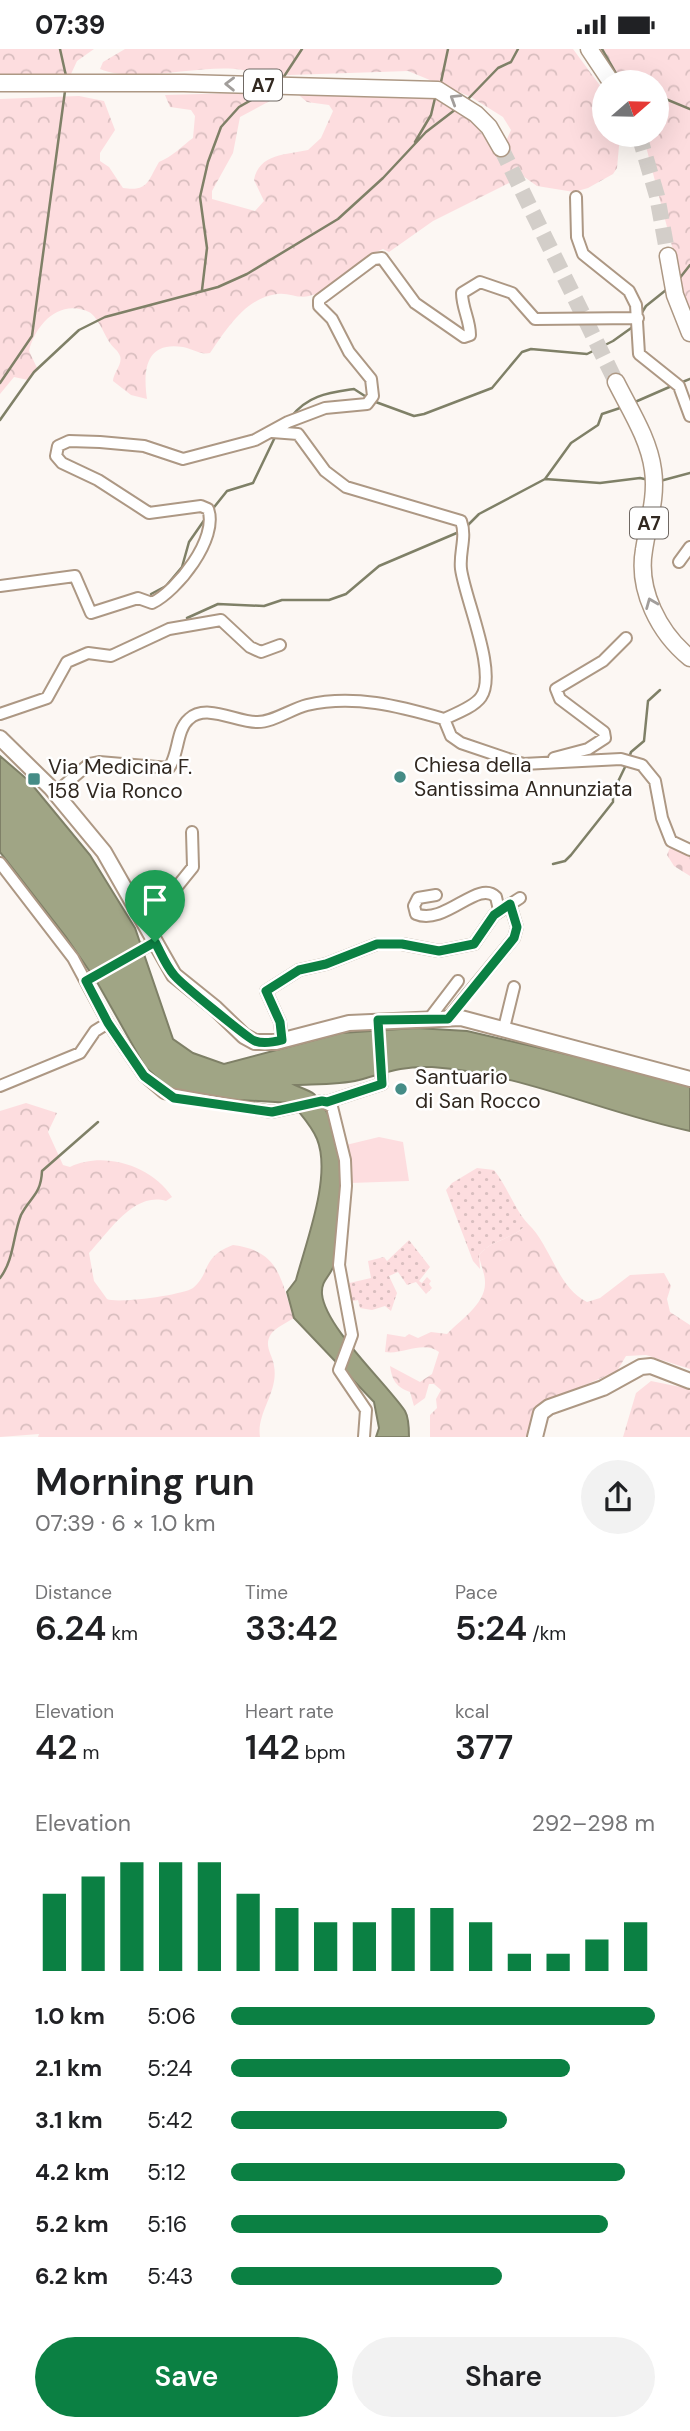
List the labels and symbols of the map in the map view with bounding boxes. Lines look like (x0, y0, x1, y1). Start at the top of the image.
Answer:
road number: A7 (244, 69, 282, 101)
north arrow (592, 70, 668, 147)
one-way arrow (224, 77, 235, 92)
one-way arrow (450, 95, 463, 108)
road number: A7 (630, 507, 668, 538)
one-way arrow (645, 598, 659, 610)
place label: Chiesa della Santissima Annunziata (414, 751, 632, 803)
place label: Via Medicina F. 158 Via Ronco (48, 753, 192, 805)
marker: Chiesa della Santissima Annunziata (392, 769, 408, 785)
marker: Via Medicina F. 158 Via Ronco (26, 771, 42, 787)
pin (125, 870, 185, 942)
place label: Santuario di San Rocco (415, 1063, 541, 1115)
marker: Santuario di San Rocco (393, 1081, 409, 1097)

